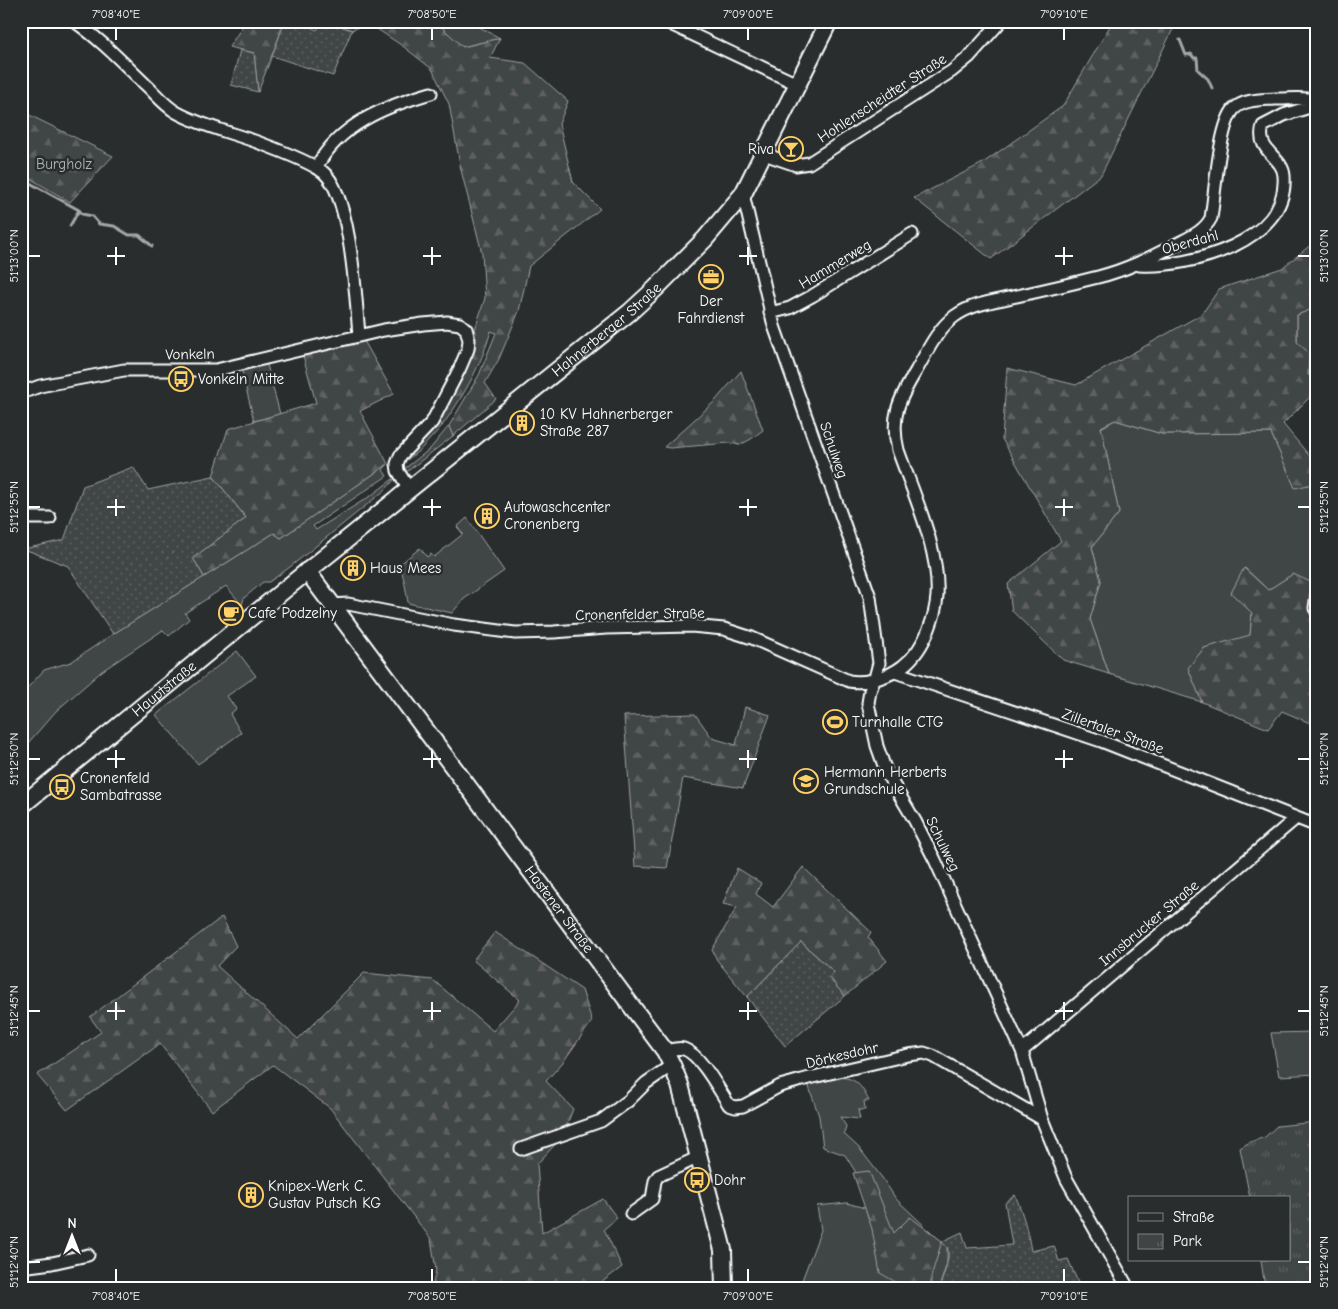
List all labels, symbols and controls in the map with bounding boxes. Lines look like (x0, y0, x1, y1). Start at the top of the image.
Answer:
text: 7°08'40"E (92, 7, 140, 21)
text: 7°08'50"E (408, 7, 456, 21)
text: 7°09'00"E (723, 7, 773, 21)
text: 7°09'10"E (1040, 7, 1088, 21)
street label: Hohlenscheidter Straße (814, 49, 950, 146)
bar icon: Riva (778, 136, 804, 162)
place label: Riva (748, 140, 774, 158)
park label: Burgholz (36, 155, 93, 173)
street label: Oberdahl (1160, 226, 1220, 258)
text: 51°13'00"N (7, 229, 21, 283)
text: 51°13'00"N (1317, 229, 1331, 283)
street label: Hammerweg (796, 235, 874, 293)
office icon: Der Fahrdienst (698, 264, 724, 290)
street label: Hahnerberger Straße (548, 278, 666, 380)
place label: Der Fahrdienst (678, 292, 745, 327)
street label: Vonkeln (165, 345, 215, 363)
bus stop icon: Vonkeln Mitte (168, 366, 194, 392)
place label: Vonkeln Mitte (198, 370, 285, 388)
place label: 10 KV Hahnerberger Straße 287 (540, 405, 672, 440)
building icon: 10 KV Hahnerberger Straße 287 (509, 410, 535, 436)
street label: Schulweg (816, 419, 852, 481)
text: 51°12'55"N (7, 481, 21, 533)
text: 51°12'55"N (1317, 481, 1331, 533)
place label: Autowaschcenter Cronenberg (504, 498, 610, 533)
building icon: Autowaschcenter Cronenberg (474, 503, 500, 529)
building icon: Haus Mees (340, 555, 366, 581)
place label: Haus Mees (370, 559, 441, 577)
cafe icon: Cafe Podzelny (218, 600, 244, 626)
place label: Cafe Podzelny (248, 604, 337, 622)
street label: Cronenfelder Straße (575, 604, 705, 624)
street label: Hauptstraße (128, 657, 200, 720)
street label: Zillertaler Straße (1060, 704, 1167, 758)
sports icon: Turnhalle CTG (822, 709, 848, 735)
place label: Turnhalle CTG (852, 713, 944, 731)
text: 51°12'50"N (7, 733, 21, 785)
text: 51°12'50"N (1317, 733, 1331, 785)
place label: Hermann Herberts Grundschule (824, 763, 946, 798)
school or university icon: Hermann Herberts Grundschule (793, 768, 819, 794)
place label: Cronenfeld Sambatrasse (80, 769, 162, 804)
bus stop icon: Cronenfeld Sambatrasse (49, 774, 75, 800)
street label: Schulweg (922, 814, 964, 874)
street label: Hastener Straße (521, 862, 598, 957)
street label: Innsbrucker Straße (1096, 876, 1203, 970)
text: 51°12'45"N (7, 985, 21, 1037)
text: 51°12'45"N (1317, 985, 1331, 1037)
street label: Dörkesdohr (804, 1038, 880, 1072)
bus stop icon: Dohr (684, 1167, 710, 1193)
place label: Dohr (714, 1171, 745, 1189)
place label: Knipex-Werk C. Gustav Putsch KG (268, 1177, 381, 1212)
building icon: Knipex-Werk C. Gustav Putsch KG (238, 1182, 264, 1208)
legend (1128, 1196, 1290, 1262)
text: Straße (1173, 1208, 1215, 1226)
north arrow (48, 1212, 98, 1262)
text: N (67, 1215, 77, 1232)
text: Park (1173, 1232, 1202, 1250)
text: 51°12'40"N (7, 1236, 21, 1288)
text: 51°12'40"N (1317, 1236, 1331, 1288)
text: 7°08'40"E (92, 1289, 140, 1303)
text: 7°08'50"E (408, 1289, 456, 1303)
text: 7°09'00"E (723, 1289, 773, 1303)
text: 7°09'10"E (1040, 1289, 1088, 1303)

